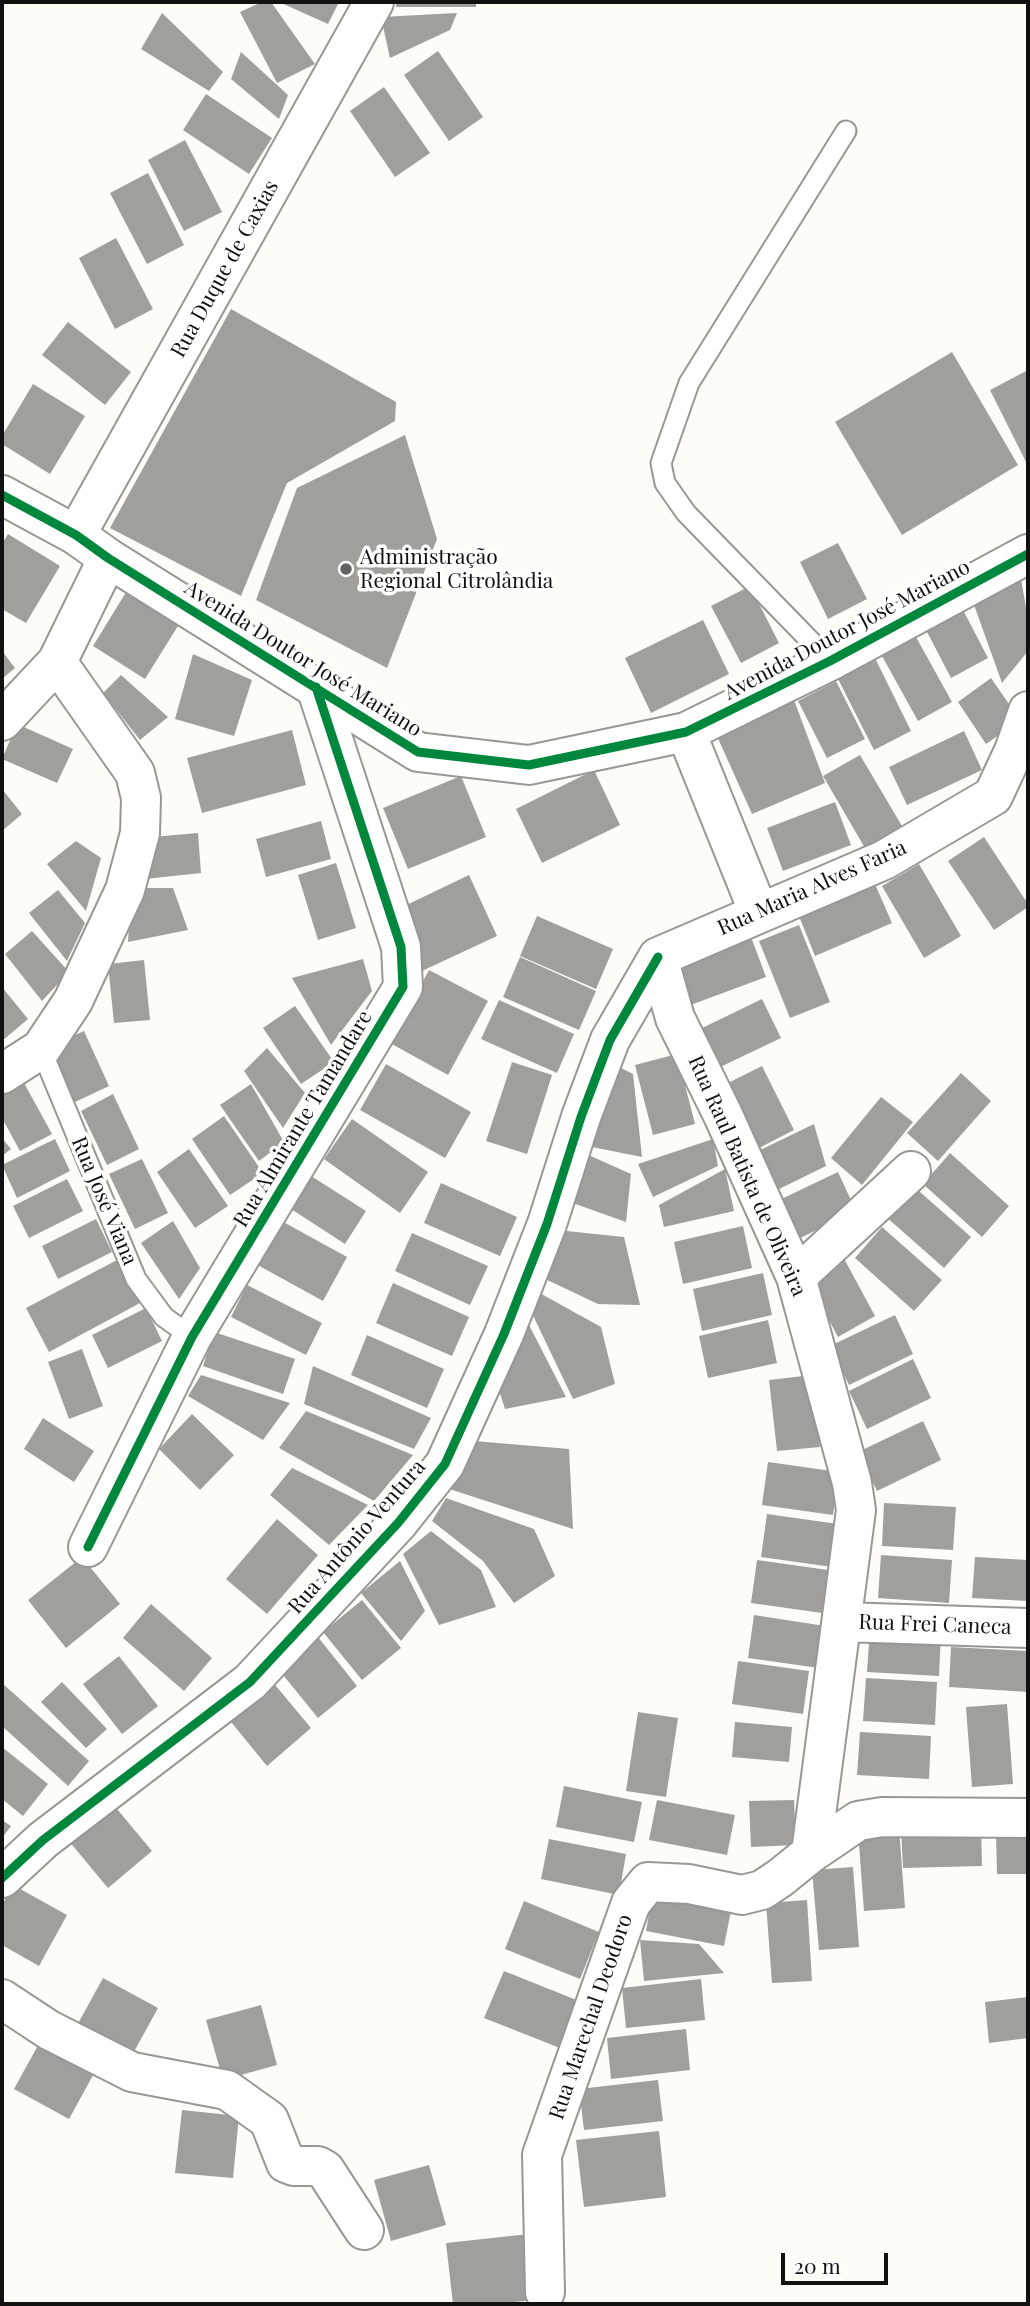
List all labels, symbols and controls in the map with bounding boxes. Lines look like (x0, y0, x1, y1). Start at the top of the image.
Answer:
street label: Rua Duque de Caxias (166, 176, 284, 362)
place label: Administração Regional Citrolândia (360, 544, 553, 594)
street label: Avenida Doutor José Mariano (720, 554, 974, 706)
marker: Administração Regional Citrolândia (338, 561, 354, 577)
street label: Avenida Doutor José Mariano (180, 576, 426, 742)
street label: Rua Maria Alves Faria (714, 835, 910, 941)
street label: Rua Almirante Tamandare (228, 1006, 378, 1232)
street label: Rua Raul Batista de Oliveira (682, 1052, 812, 1300)
street label: Rua José Viana (66, 1133, 142, 1269)
street label: Rua Antônio Ventura (283, 1455, 431, 1619)
street label: Rua Frei Caneca (858, 1610, 1012, 1640)
street label: Rua Marechal Deodoro (544, 1911, 638, 2123)
scale bar (785, 2240, 892, 2284)
text: 20 m (794, 2251, 841, 2279)

